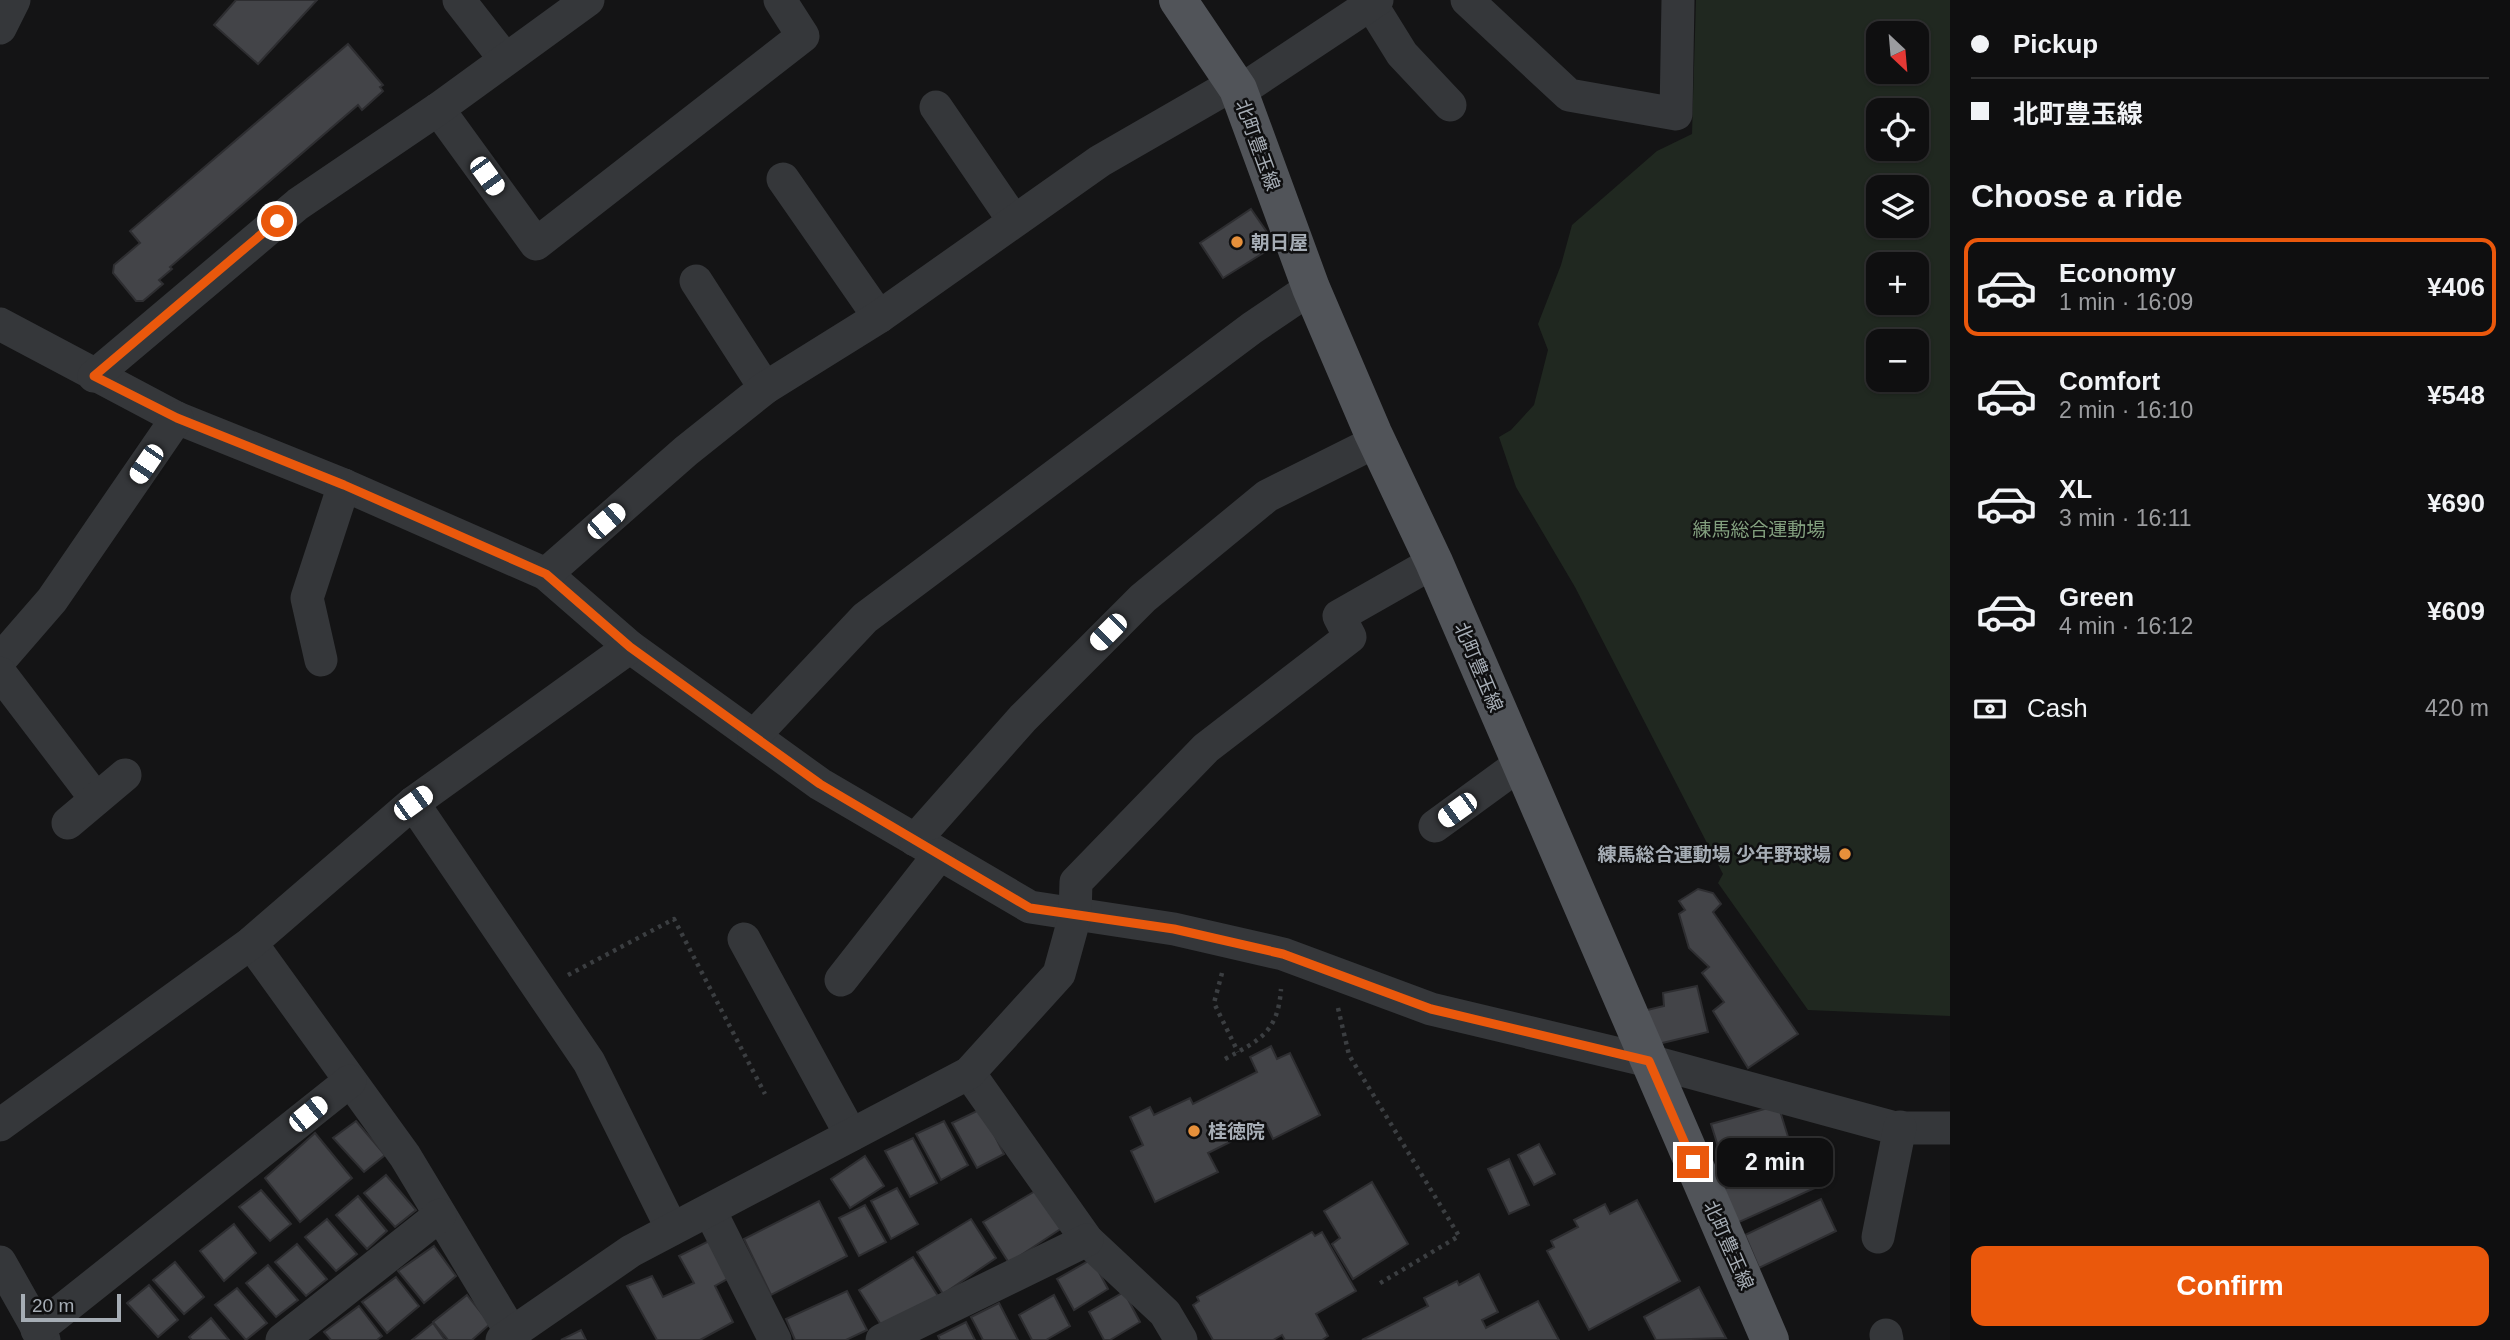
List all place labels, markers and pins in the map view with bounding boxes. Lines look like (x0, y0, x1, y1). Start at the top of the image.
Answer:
place label: 朝日屋 (1251, 232, 1308, 253)
marker: 朝日屋 (1229, 234, 1245, 250)
place label: 練馬総合運動場 少年野球場 (1598, 844, 1831, 865)
marker: 練馬総合運動場 少年野球場 (1837, 846, 1853, 862)
place label: 桂徳院 (1208, 1121, 1265, 1142)
marker: 桂徳院 (1186, 1123, 1202, 1139)

